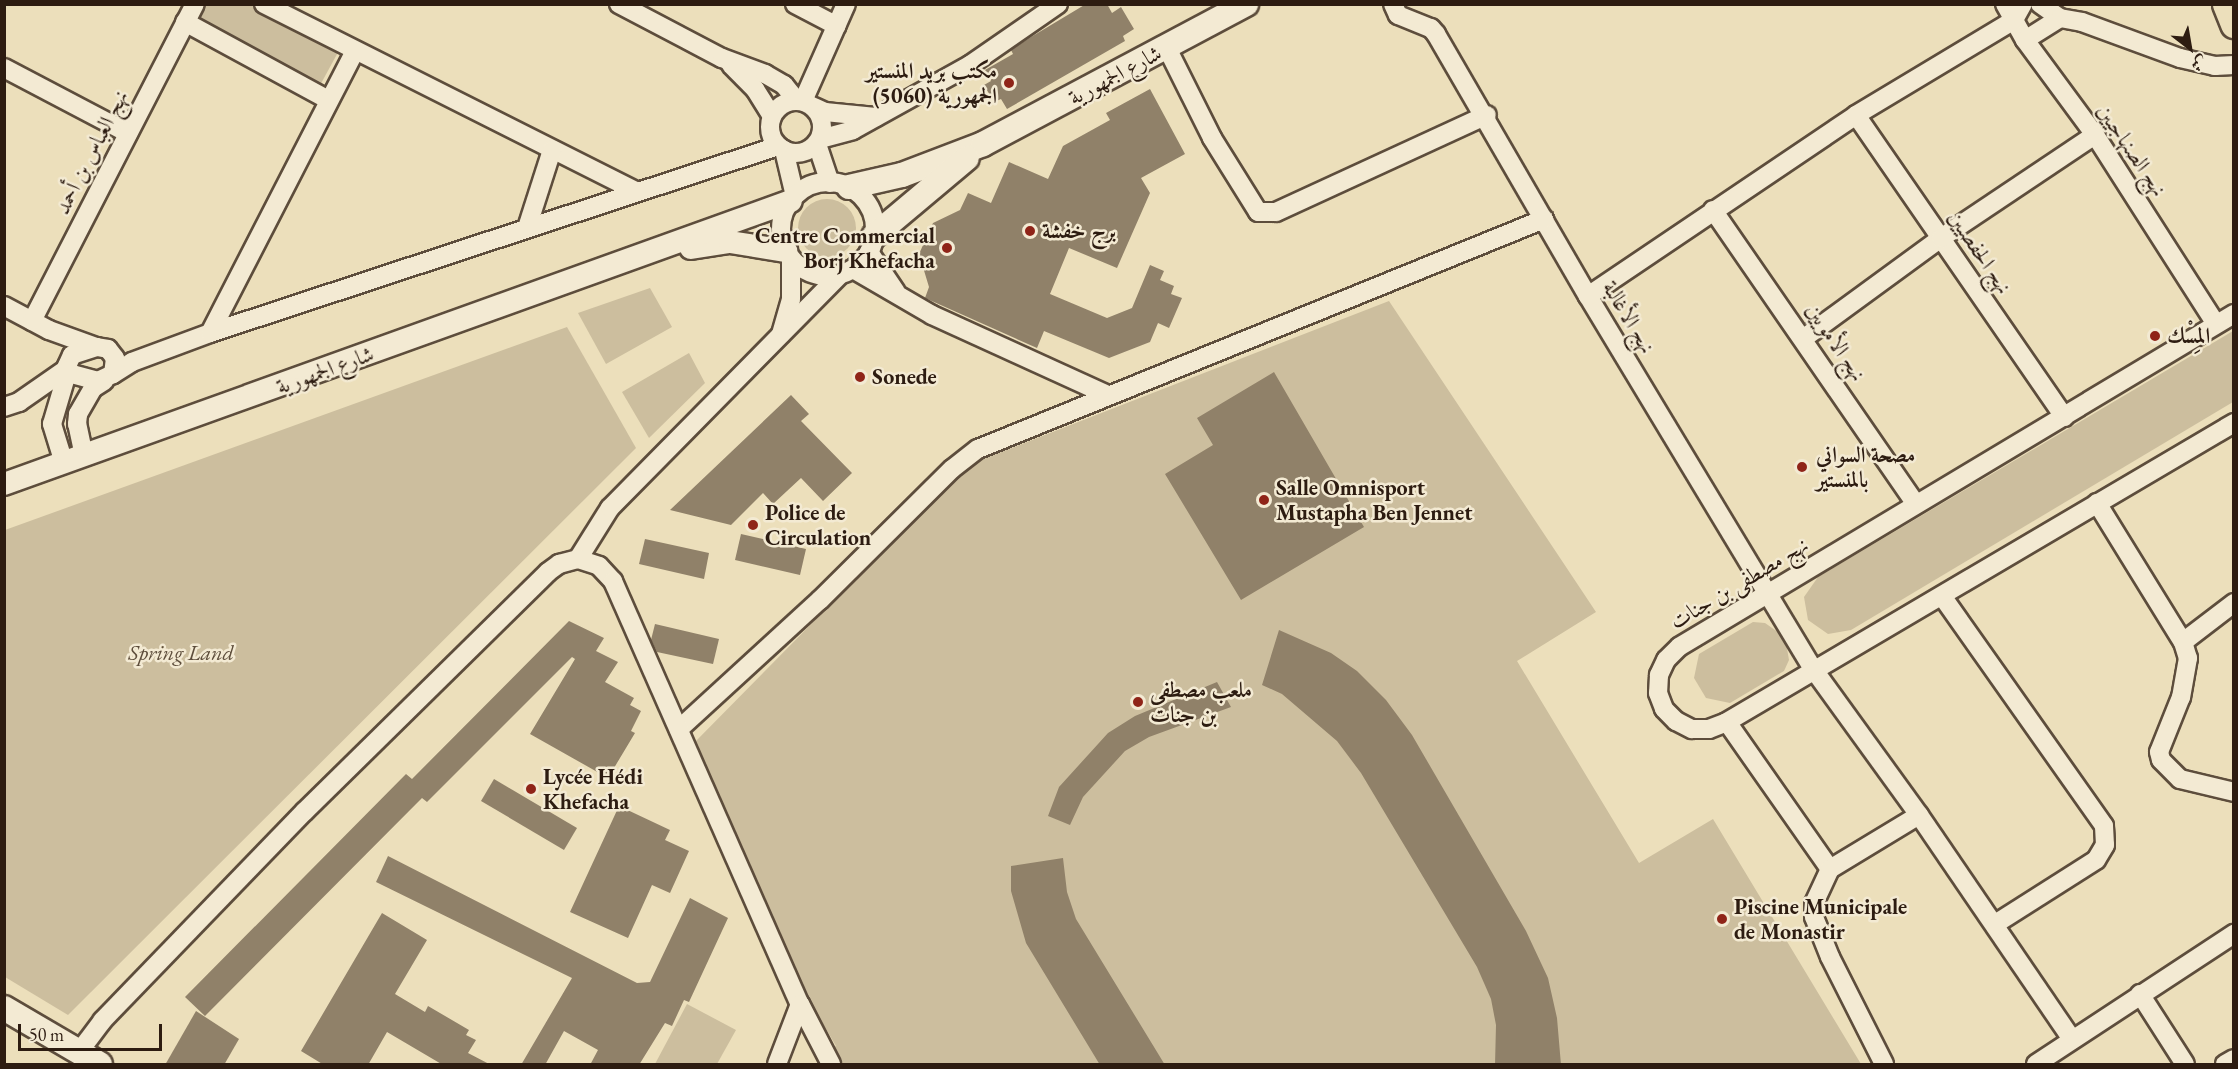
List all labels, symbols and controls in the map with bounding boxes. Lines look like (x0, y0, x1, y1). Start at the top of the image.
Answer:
north arrow (2160, 18, 2220, 78)
street label: شارع الجمهورية (1064, 39, 1166, 111)
text: ش (2187, 51, 2212, 77)
place label: مكتب بريد المنستير الجمهورية (5060) (866, 57, 997, 108)
marker: مكتب بريد المنستير الجمهورية (5060) (1002, 76, 1016, 90)
street label: نهج العباس بن أحمد (48, 85, 134, 219)
street label: نهج الصنهاجيين (2091, 99, 2173, 201)
street label: نهج الحفصيين (1942, 205, 2018, 299)
place label: برج خفشة (1042, 218, 1116, 244)
place label: Centre Commercial Borj Khefacha (755, 222, 935, 274)
marker: برج خفشة (1023, 224, 1037, 238)
marker: Centre Commercial Borj Khefacha (940, 241, 954, 255)
street label: نهج الأغالبة (1597, 276, 1661, 358)
street label: نهج الأمويين (1800, 298, 1872, 386)
place label: المِسْك (2167, 323, 2210, 349)
marker: المِسْك (2148, 329, 2162, 343)
street label: شارع الجمهورية (273, 340, 377, 400)
place label: Sonede (872, 364, 937, 390)
marker: Sonede (853, 370, 867, 384)
place label: مصحة السواني بالمنستير (1816, 441, 1915, 493)
marker: مصحة السواني بالمنستير (1793, 458, 1811, 476)
place label: Salle Omnisport Mustapha Ben Jennet (1276, 474, 1472, 526)
marker: Salle Omnisport Mustapha Ben Jennet (1257, 493, 1271, 507)
place label: Police de Circulation (765, 499, 871, 550)
marker: Police de Circulation (746, 518, 760, 532)
street label: نهج مصطفى بن جنات (1665, 531, 1813, 635)
park label: Spring Land (128, 640, 234, 666)
place label: ملعب مصطفى بن جنات (1150, 676, 1252, 728)
marker: ملعب مصطفى بن جنات (1131, 695, 1145, 709)
place label: Lycée Hédi Khefacha (543, 763, 643, 814)
marker: Lycée Hédi Khefacha (524, 782, 538, 796)
place label: Piscine Municipale de Monastir (1734, 893, 1907, 944)
marker: Piscine Municipale de Monastir (1715, 912, 1729, 926)
scale bar (21, 1012, 165, 1050)
text: 50 m (29, 1023, 64, 1046)

